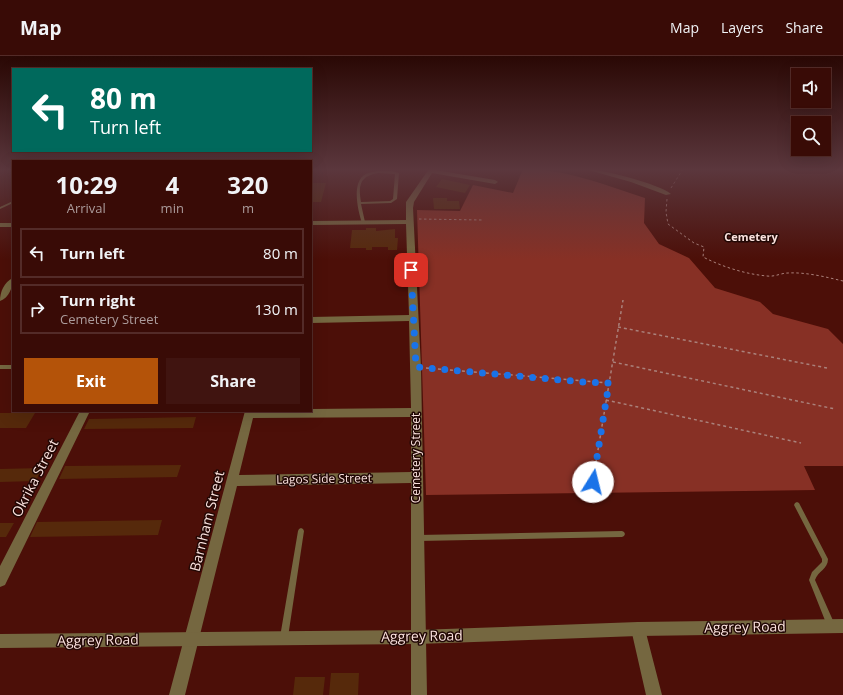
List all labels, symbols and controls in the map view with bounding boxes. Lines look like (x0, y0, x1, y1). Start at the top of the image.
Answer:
text: Map (20, 15, 61, 41)
text: Map (670, 18, 699, 37)
text: Layers (721, 18, 763, 37)
text: Share (785, 18, 823, 37)
map controls (791, 68, 831, 156)
button: sound (791, 68, 831, 108)
text: 80 m (90, 79, 157, 117)
icon: left (24, 84, 76, 136)
text: Turn left (90, 115, 161, 139)
button: search (791, 116, 831, 156)
text: 10:29 (55, 168, 117, 201)
text: 4 (165, 168, 179, 201)
text: 320 (227, 168, 269, 201)
text: Arrival (67, 199, 106, 217)
text: min (161, 199, 184, 217)
text: m (242, 199, 254, 217)
district label: Cemetery (724, 229, 778, 244)
icon: left (26, 242, 48, 264)
text: Turn left (60, 243, 125, 263)
text: 80 m (263, 243, 298, 263)
pin (394, 253, 428, 287)
icon: arrive (400, 259, 422, 281)
text: Turn right (60, 290, 135, 310)
icon: right (26, 298, 48, 320)
text: 130 m (254, 299, 298, 319)
text: Cemetery Street (60, 310, 158, 328)
button: Exit (24, 358, 158, 404)
button: Share (166, 358, 300, 404)
street label: Cemetery Street (407, 413, 424, 503)
street label: Okrika Street (7, 435, 62, 520)
position arrow (572, 461, 614, 503)
street label: Barnham Street (185, 469, 228, 573)
street label: Lagos Side Street (276, 469, 372, 488)
street label: Aggrey Road (704, 616, 786, 637)
street label: Aggrey Road (381, 625, 463, 646)
street label: Aggrey Road (57, 629, 139, 650)

